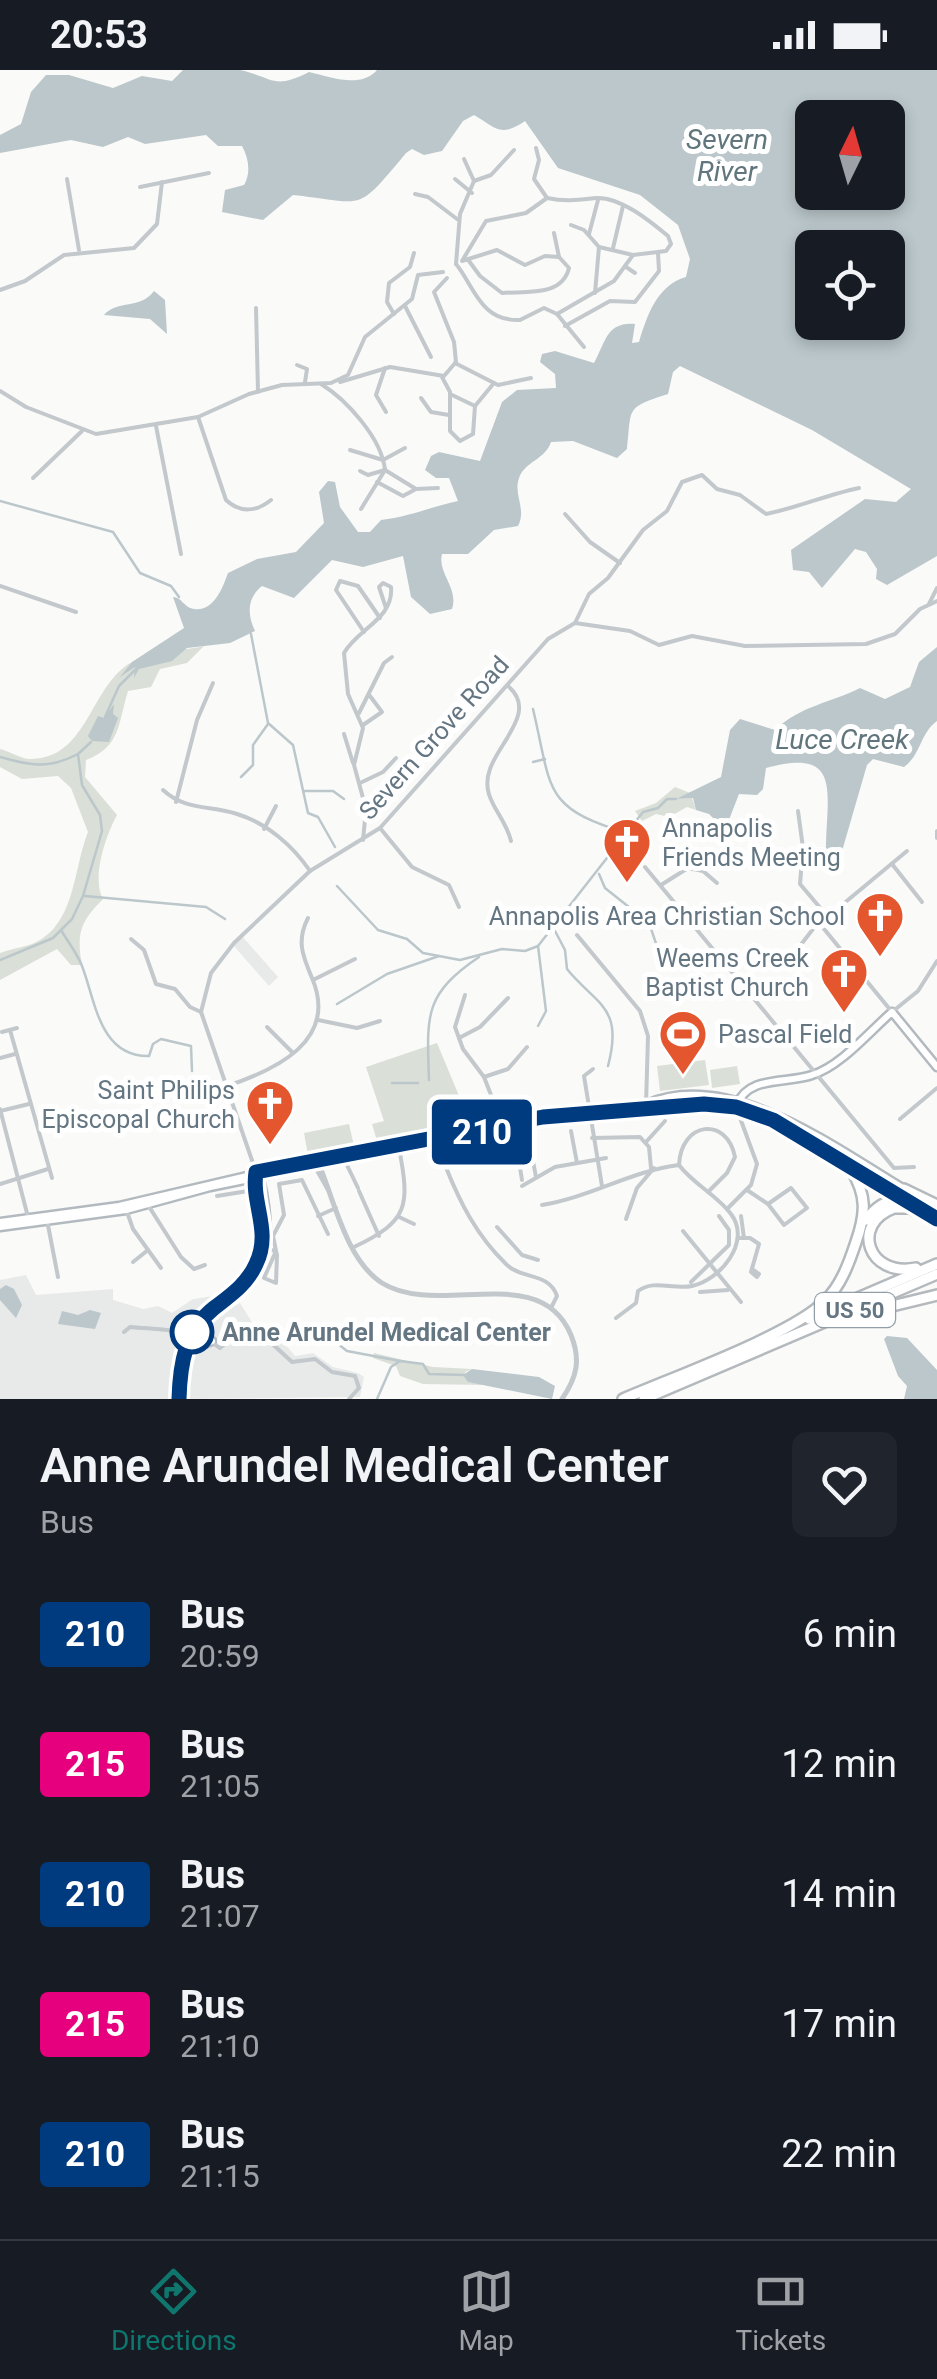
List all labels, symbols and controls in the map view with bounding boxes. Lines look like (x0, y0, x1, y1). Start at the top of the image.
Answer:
text: 20:53 (50, 13, 148, 57)
north arrow (795, 100, 905, 210)
map controls (795, 100, 905, 340)
water label: Severn River (686, 123, 768, 188)
button: locate (795, 230, 905, 340)
street label: Severn Grove Road (353, 650, 515, 826)
water label: Luce Creek (775, 723, 910, 756)
place label: Annapolis Friends Meeting (662, 814, 841, 872)
church icon: Annapolis Friends Meeting (601, 816, 653, 884)
church icon: Annapolis Area Christian School (854, 890, 906, 958)
place label: Annapolis Area Christian School (489, 902, 845, 931)
place label: Weems Creek Baptist Church (645, 944, 809, 1002)
church icon: Weems Creek Baptist Church (818, 946, 870, 1014)
sports icon: Pascal Field (657, 1008, 709, 1076)
place label: Pascal Field (718, 1020, 852, 1049)
place label: Saint Philips Episcopal Church (42, 1076, 235, 1134)
church icon: Saint Philips Episcopal Church (244, 1078, 296, 1146)
line badge: 210 (424, 1100, 540, 1164)
text: 210 (452, 1112, 512, 1153)
road number: US 50 (815, 1293, 895, 1327)
marker: Anne Arundel Medical Center (171, 1311, 213, 1353)
place label: Anne Arundel Medical Center (222, 1318, 551, 1347)
button: heart (792, 1432, 897, 1537)
text: Anne Arundel Medical Center (40, 1437, 669, 1494)
text: Bus (40, 1503, 94, 1541)
text: Bus (180, 1593, 245, 1637)
text: 6 min (803, 1612, 897, 1656)
text: 210 (65, 1614, 125, 1655)
text: 20:59 (180, 1637, 260, 1675)
text: Bus (180, 1723, 245, 1767)
text: 12 min (781, 1742, 897, 1786)
text: 215 (65, 1744, 125, 1785)
text: 21:05 (180, 1767, 260, 1805)
text: Bus (180, 1853, 245, 1897)
text: 14 min (781, 1872, 897, 1916)
text: 210 (65, 1874, 125, 1915)
text: 21:07 (180, 1897, 260, 1935)
text: Bus (180, 1983, 245, 2027)
text: 17 min (781, 2002, 897, 2046)
text: 215 (65, 2004, 125, 2045)
text: 21:10 (180, 2027, 260, 2065)
text: Bus (180, 2113, 245, 2157)
text: 22 min (781, 2132, 897, 2176)
text: 210 (65, 2134, 125, 2175)
text: 21:15 (180, 2157, 260, 2195)
tab: Directions (111, 2264, 237, 2357)
tab: Map (458, 2264, 514, 2357)
tab: Tickets (736, 2264, 826, 2357)

